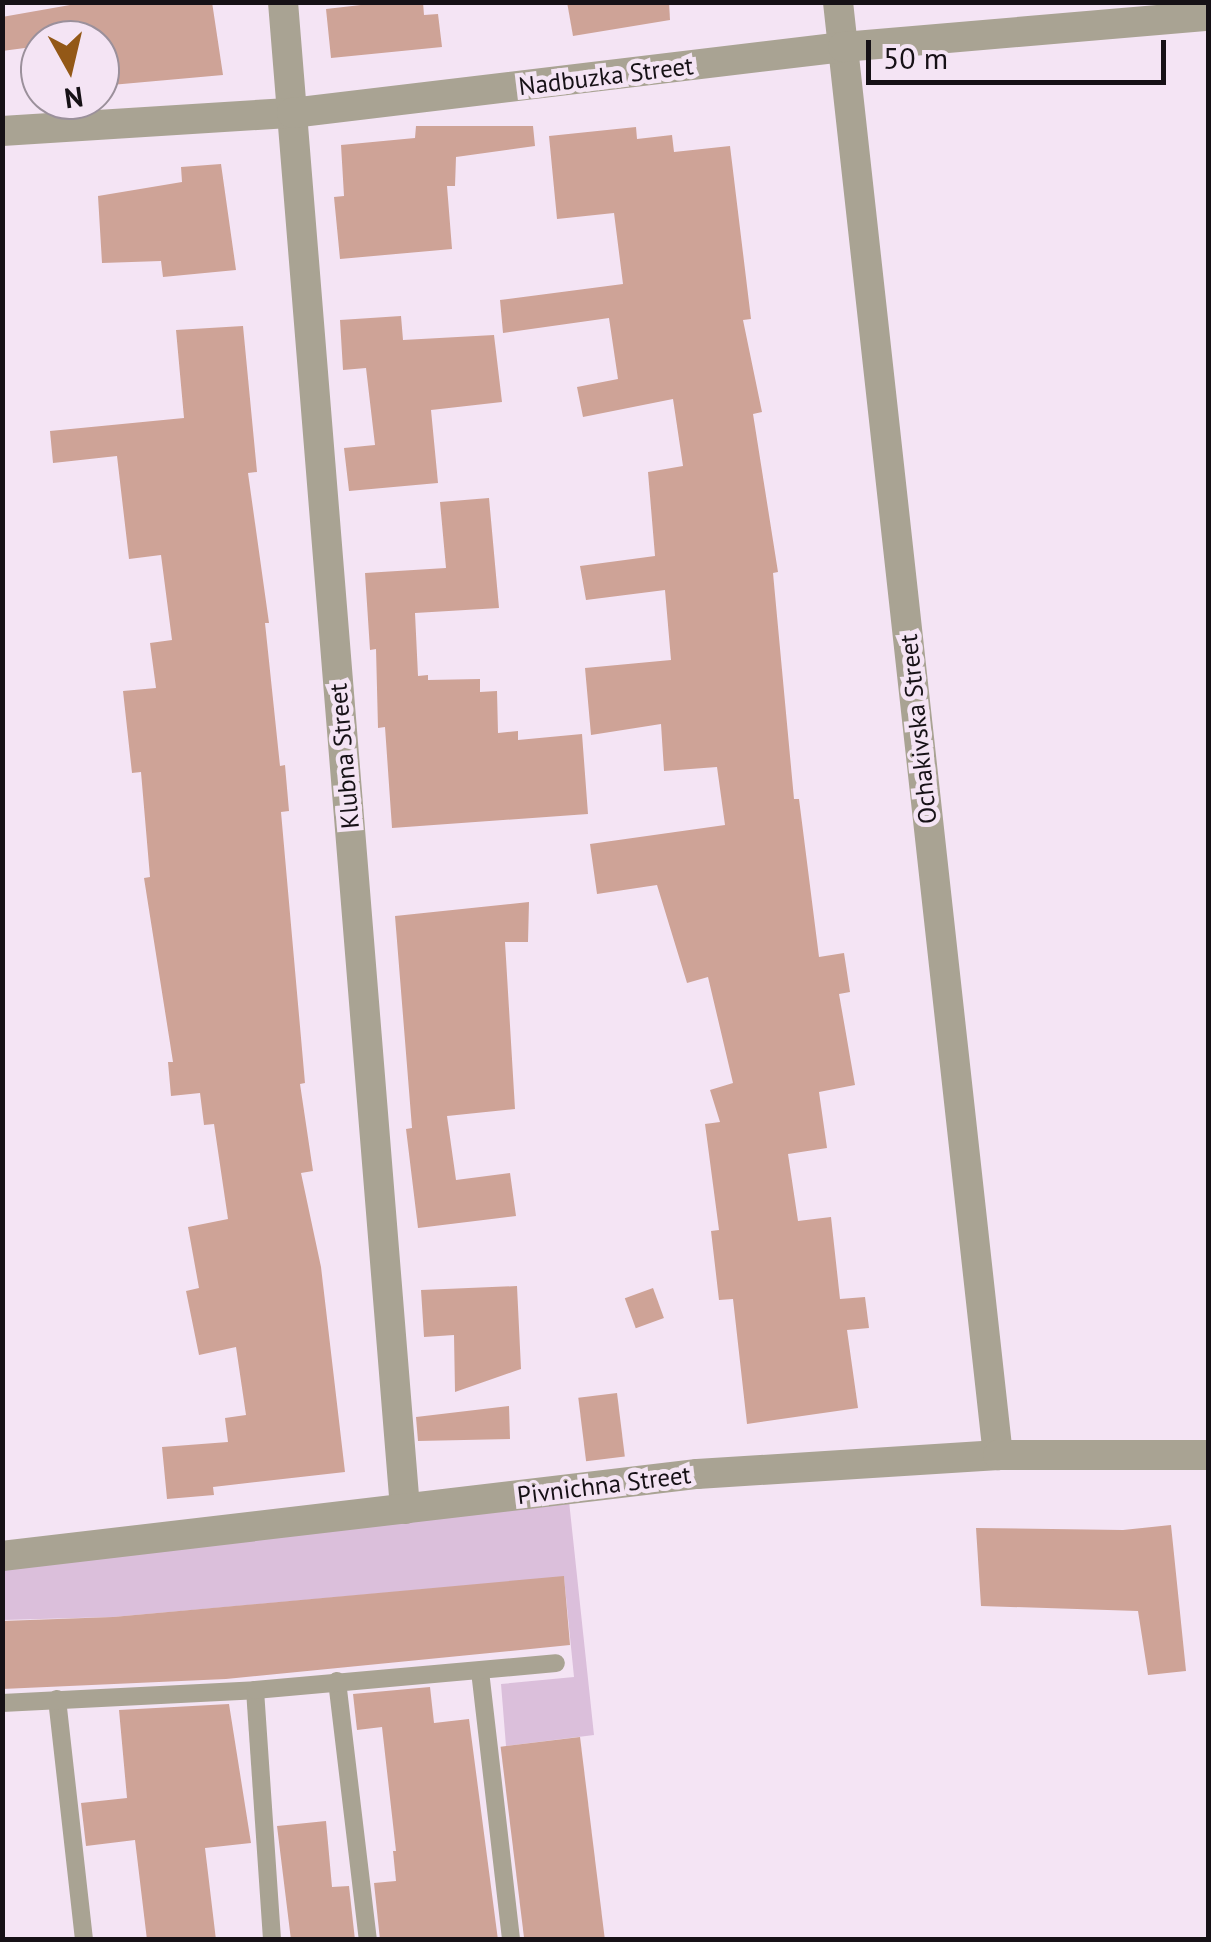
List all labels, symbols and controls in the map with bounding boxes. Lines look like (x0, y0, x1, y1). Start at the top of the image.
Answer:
north arrow (20, 20, 120, 120)
scale bar (871, 20, 1171, 82)
text: 50 m (883, 38, 948, 77)
street label: Nadbuzka Street (517, 50, 695, 102)
text: N (62, 79, 86, 118)
street label: Ochakivska Street (893, 633, 943, 825)
street label: Klubna Street (323, 682, 365, 830)
street label: Pivnichna Street (515, 1459, 693, 1511)

